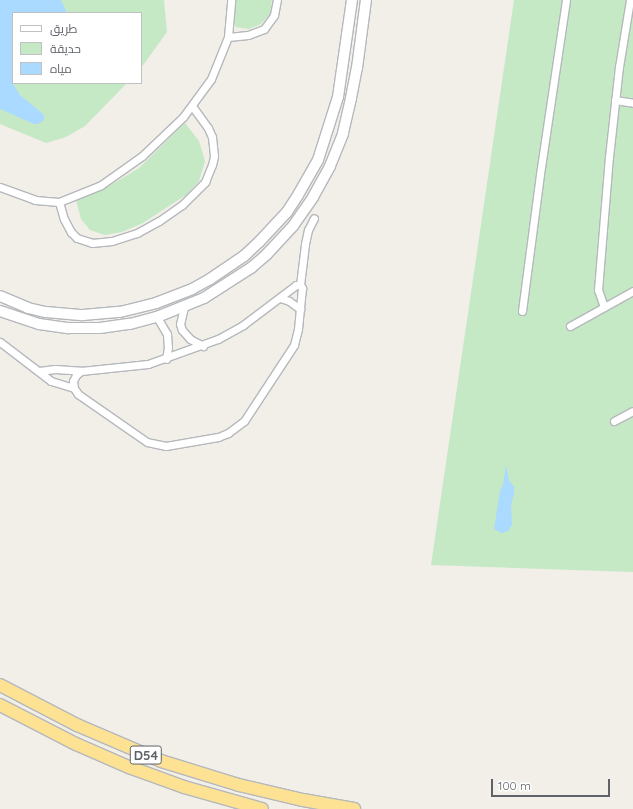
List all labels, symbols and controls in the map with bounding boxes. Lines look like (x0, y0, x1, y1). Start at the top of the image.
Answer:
legend (12, 12, 142, 84)
text: طريق (50, 21, 77, 36)
text: حديقة (50, 41, 81, 56)
text: مياه (50, 61, 72, 76)
road number: D54 (129, 744, 163, 766)
scale bar (493, 771, 612, 797)
text: 100 m (498, 778, 531, 793)

